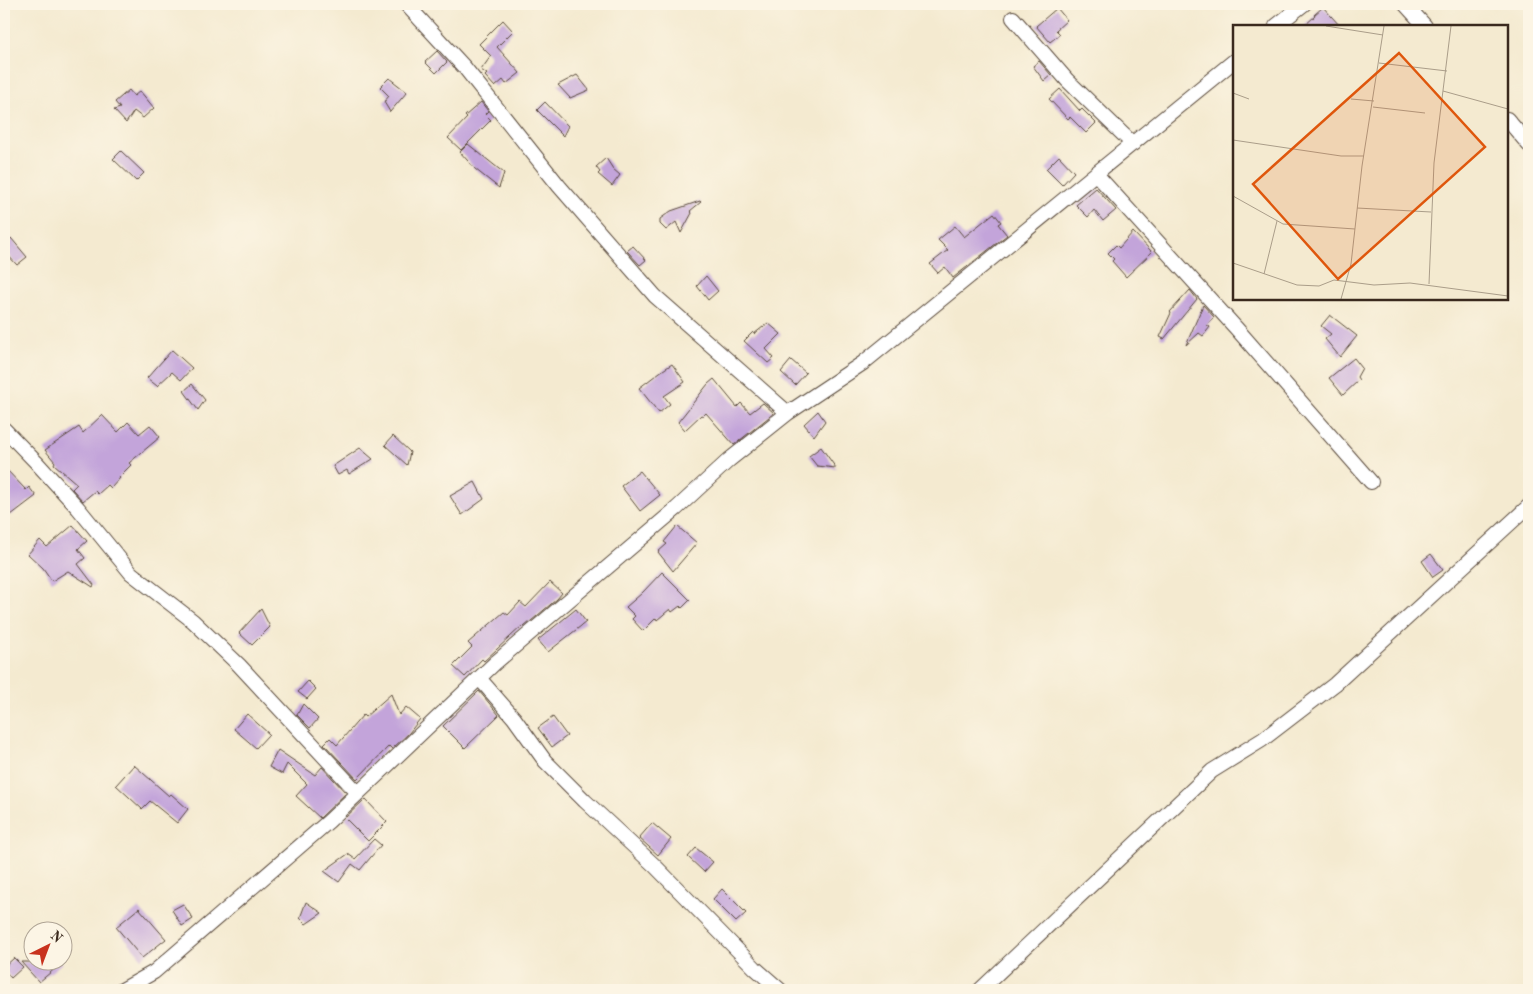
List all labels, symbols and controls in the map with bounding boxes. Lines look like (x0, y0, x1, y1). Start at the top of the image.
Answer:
inset map (1233, 25, 1508, 300)
north arrow (22, 922, 72, 972)
text: N (47, 928, 65, 946)

